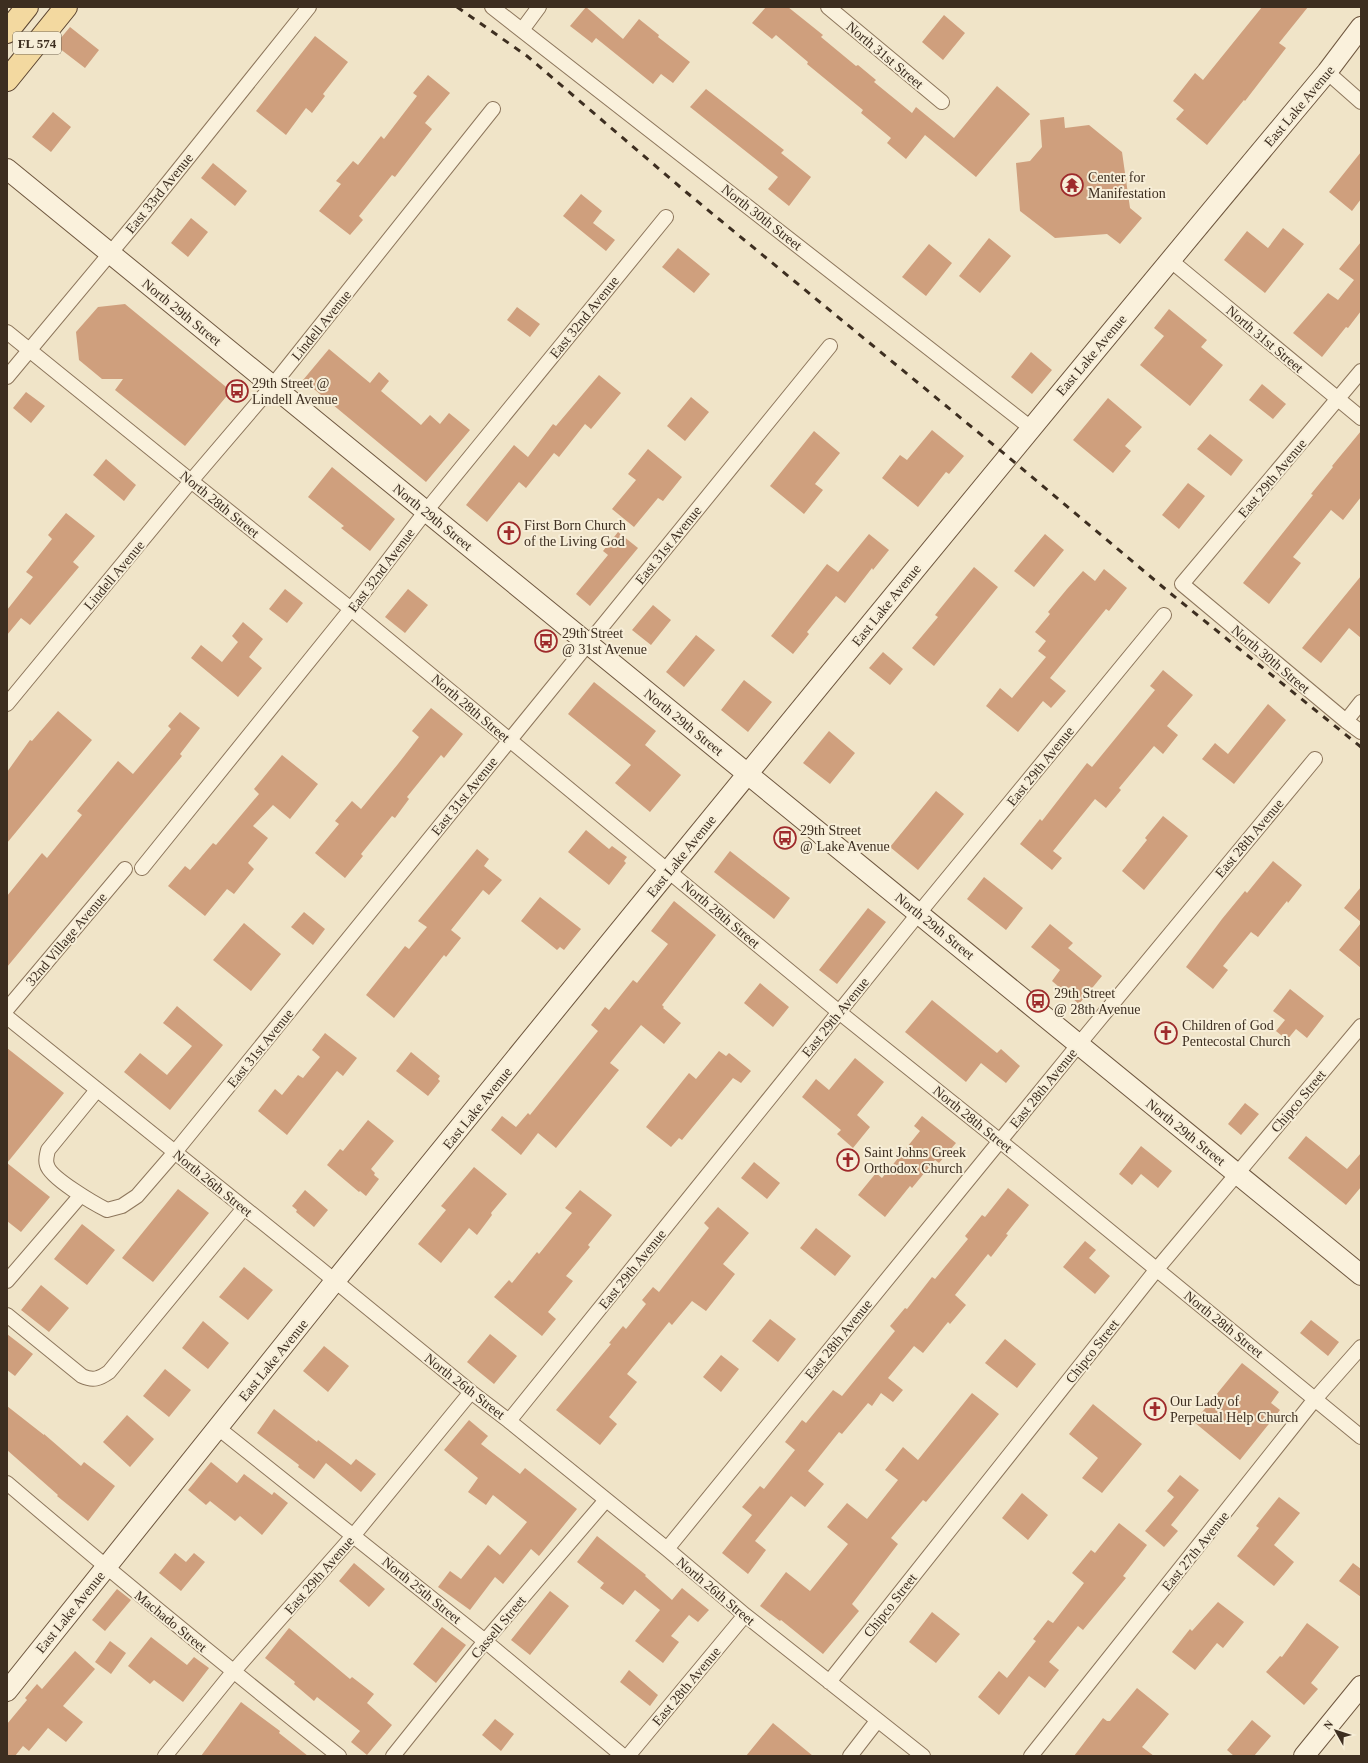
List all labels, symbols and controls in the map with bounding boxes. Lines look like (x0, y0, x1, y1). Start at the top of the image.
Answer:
street label: North 31st Street (843, 19, 926, 92)
road number: FL 574 (13, 32, 61, 54)
street label: East Lake Avenue (1261, 63, 1338, 150)
street label: East 33rd Avenue (123, 150, 196, 236)
place label: Center for Manifestation (1088, 170, 1166, 201)
temple icon: Center for Manifestation (1059, 172, 1085, 198)
street label: North 30th Street (719, 182, 805, 253)
street label: East 32nd Avenue (547, 273, 622, 361)
street label: North 29th Street (139, 276, 224, 349)
street label: Lindell Avenue (289, 287, 354, 363)
street label: North 31st Street (1223, 303, 1306, 376)
street label: East Lake Avenue (1053, 312, 1130, 399)
place label: 29th Street @ Lindell Avenue (252, 376, 338, 407)
bus stop icon: 29th Street @ Lindell Avenue (224, 378, 250, 404)
street label: East 29th Avenue (1235, 436, 1310, 521)
street label: North 28th Street (177, 468, 262, 541)
street label: North 29th Street (390, 481, 475, 554)
street label: East 31st Avenue (632, 503, 704, 587)
place label: First Born Church of the Living God (524, 518, 626, 549)
church icon: First Born Church of the Living God (496, 520, 522, 546)
street label: East 32nd Avenue (345, 526, 418, 615)
street label: Lindell Avenue (81, 538, 148, 613)
street label: East Lake Avenue (849, 561, 924, 649)
street label: North 30th Street (1229, 622, 1313, 696)
place label: 29th Street @ 31st Avenue (562, 626, 647, 657)
bus stop icon: 29th Street @ 31st Avenue (533, 628, 559, 654)
street label: North 28th Street (429, 671, 513, 745)
street label: North 29th Street (641, 686, 726, 759)
street label: East 29th Avenue (1004, 724, 1077, 809)
street label: East 31st Avenue (428, 754, 500, 838)
street label: East 28th Avenue (1212, 796, 1287, 881)
street label: East Lake Avenue (644, 812, 719, 900)
place label: 29th Street @ Lake Avenue (800, 823, 890, 854)
bus stop icon: 29th Street @ Lake Avenue (772, 825, 798, 851)
street label: North 28th Street (679, 877, 763, 951)
street label: 32nd Village Avenue (23, 890, 110, 989)
street label: North 29th Street (892, 890, 977, 963)
street label: East 29th Avenue (799, 975, 872, 1060)
place label: 29th Street @ 28th Avenue (1054, 986, 1141, 1017)
bus stop icon: 29th Street @ 28th Avenue (1025, 988, 1051, 1014)
street label: East 31st Avenue (224, 1006, 296, 1090)
place label: Children of God Pentecostal Church (1182, 1018, 1290, 1049)
church icon: Children of God Pentecostal Church (1153, 1020, 1179, 1046)
street label: East 28th Avenue (1007, 1046, 1080, 1131)
street label: East Lake Avenue (440, 1064, 515, 1152)
street label: Chipco Street (1268, 1067, 1329, 1135)
street label: North 28th Street (930, 1083, 1015, 1156)
street label: North 29th Street (1143, 1096, 1228, 1169)
place label: Saint Johns Greek Orthodox Church (864, 1145, 966, 1176)
street label: North 26th Street (170, 1147, 255, 1220)
church icon: Saint Johns Greek Orthodox Church (835, 1147, 861, 1173)
street label: East 29th Avenue (596, 1227, 669, 1312)
street label: North 28th Street (1181, 1288, 1266, 1361)
street label: East 28th Avenue (802, 1297, 875, 1382)
street label: East Lake Avenue (236, 1316, 311, 1404)
street label: Chipco Street (1063, 1316, 1122, 1386)
street label: North 26th Street (422, 1351, 508, 1422)
place label: Our Lady of Perpetual Help Church (1170, 1394, 1298, 1425)
church icon: Our Lady of Perpetual Help Church (1142, 1396, 1168, 1422)
street label: East 27th Avenue (1159, 1509, 1232, 1594)
street label: East 29th Avenue (282, 1534, 357, 1617)
street label: North 25th Street (379, 1554, 464, 1627)
street label: North 26th Street (674, 1554, 758, 1628)
street label: East Lake Avenue (33, 1568, 108, 1656)
street label: Chipco Street (861, 1570, 920, 1640)
street label: Machado Street (132, 1588, 210, 1655)
street label: Cassell Street (468, 1593, 529, 1661)
street label: East 28th Avenue (649, 1644, 724, 1729)
north arrow (1316, 1711, 1356, 1751)
text: N (1321, 1718, 1335, 1732)

